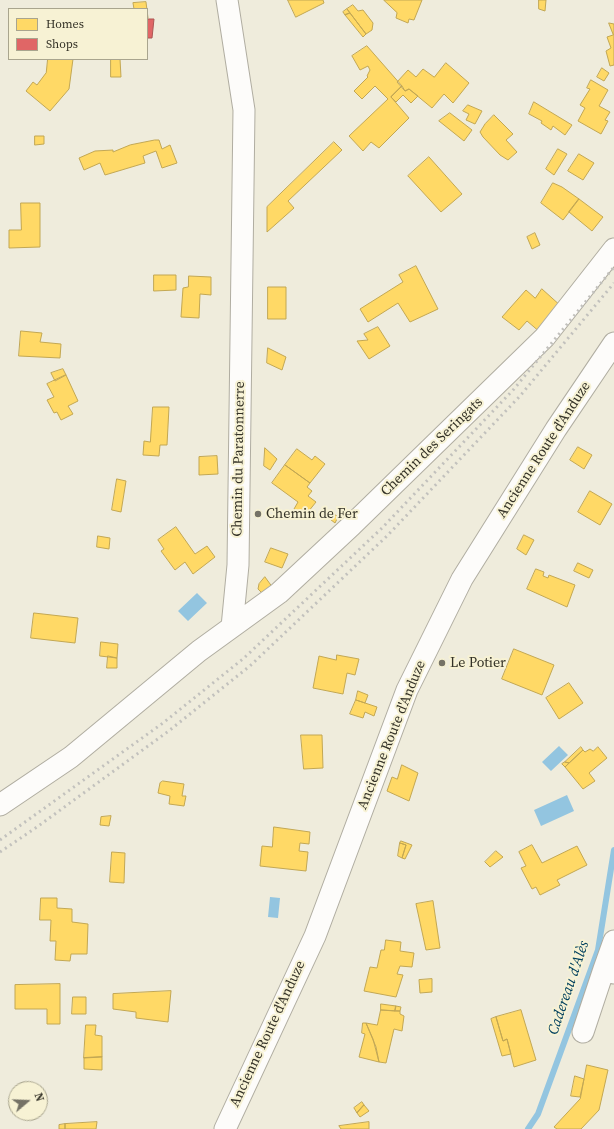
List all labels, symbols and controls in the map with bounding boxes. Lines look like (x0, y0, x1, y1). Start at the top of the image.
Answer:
legend (8, 8, 148, 60)
text: Homes (46, 16, 84, 32)
text: Shops (46, 36, 78, 52)
street label: Ancienne Route d'Anduze (494, 379, 594, 521)
street label: Chemin du Paratonnerre (229, 381, 249, 537)
street label: Chemin des Seringats (378, 394, 486, 500)
place label: Chemin de Fer (266, 506, 358, 522)
marker: Chemin de Fer (253, 509, 263, 519)
place label: Le Potier (450, 655, 506, 671)
street label: Ancienne Route d'Anduze (354, 658, 430, 812)
marker: Le Potier (437, 658, 447, 668)
water label: Cadereau d'Alès (545, 939, 593, 1037)
street label: Ancienne Route d'Anduze (227, 958, 309, 1110)
north arrow (8, 1081, 48, 1121)
text: N (30, 1091, 47, 1103)

